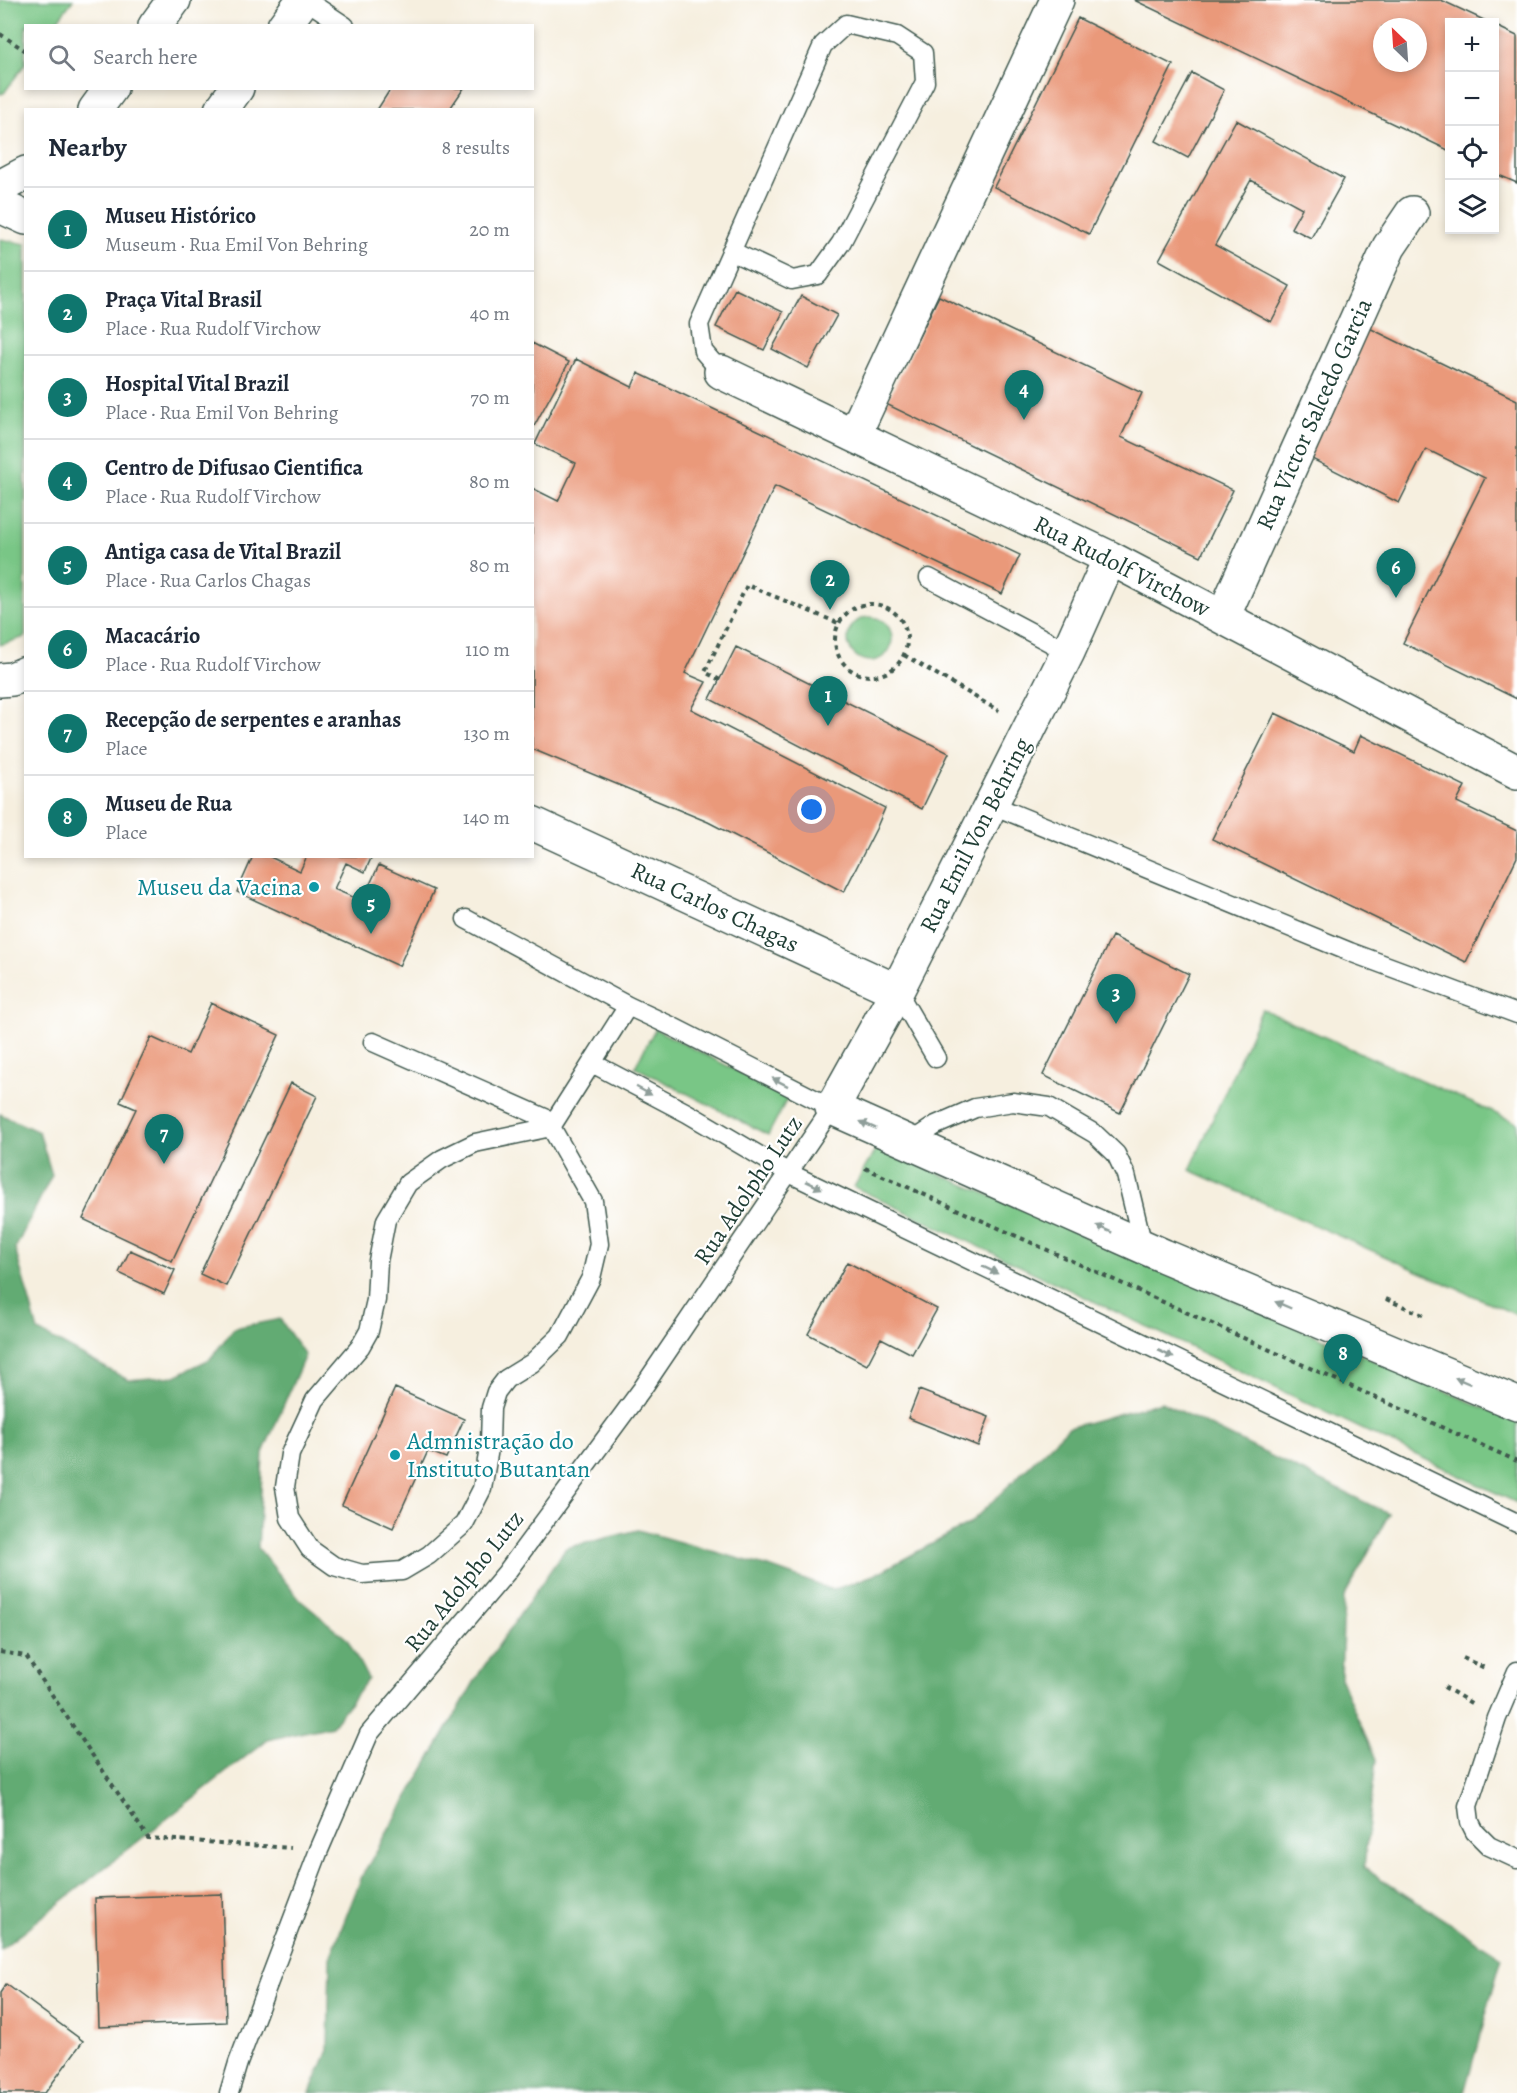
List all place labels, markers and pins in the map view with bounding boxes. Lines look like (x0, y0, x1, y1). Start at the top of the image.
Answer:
pin: 4 (1004, 370, 1044, 420)
pin: 6 (1376, 548, 1416, 598)
pin: 2 (810, 560, 850, 610)
pin: 1 (808, 676, 848, 726)
place label: Museu da Vacina (137, 871, 303, 903)
marker: Museu da Vacina (307, 880, 321, 894)
pin: 5 (352, 884, 391, 934)
pin: 3 (1096, 974, 1136, 1024)
pin: 7 (144, 1114, 184, 1164)
pin: 8 (1324, 1334, 1362, 1384)
place label: Admnistração do Instituto Butantan (406, 1425, 590, 1485)
marker: Admnistração do Instituto Butantan (388, 1448, 402, 1462)

